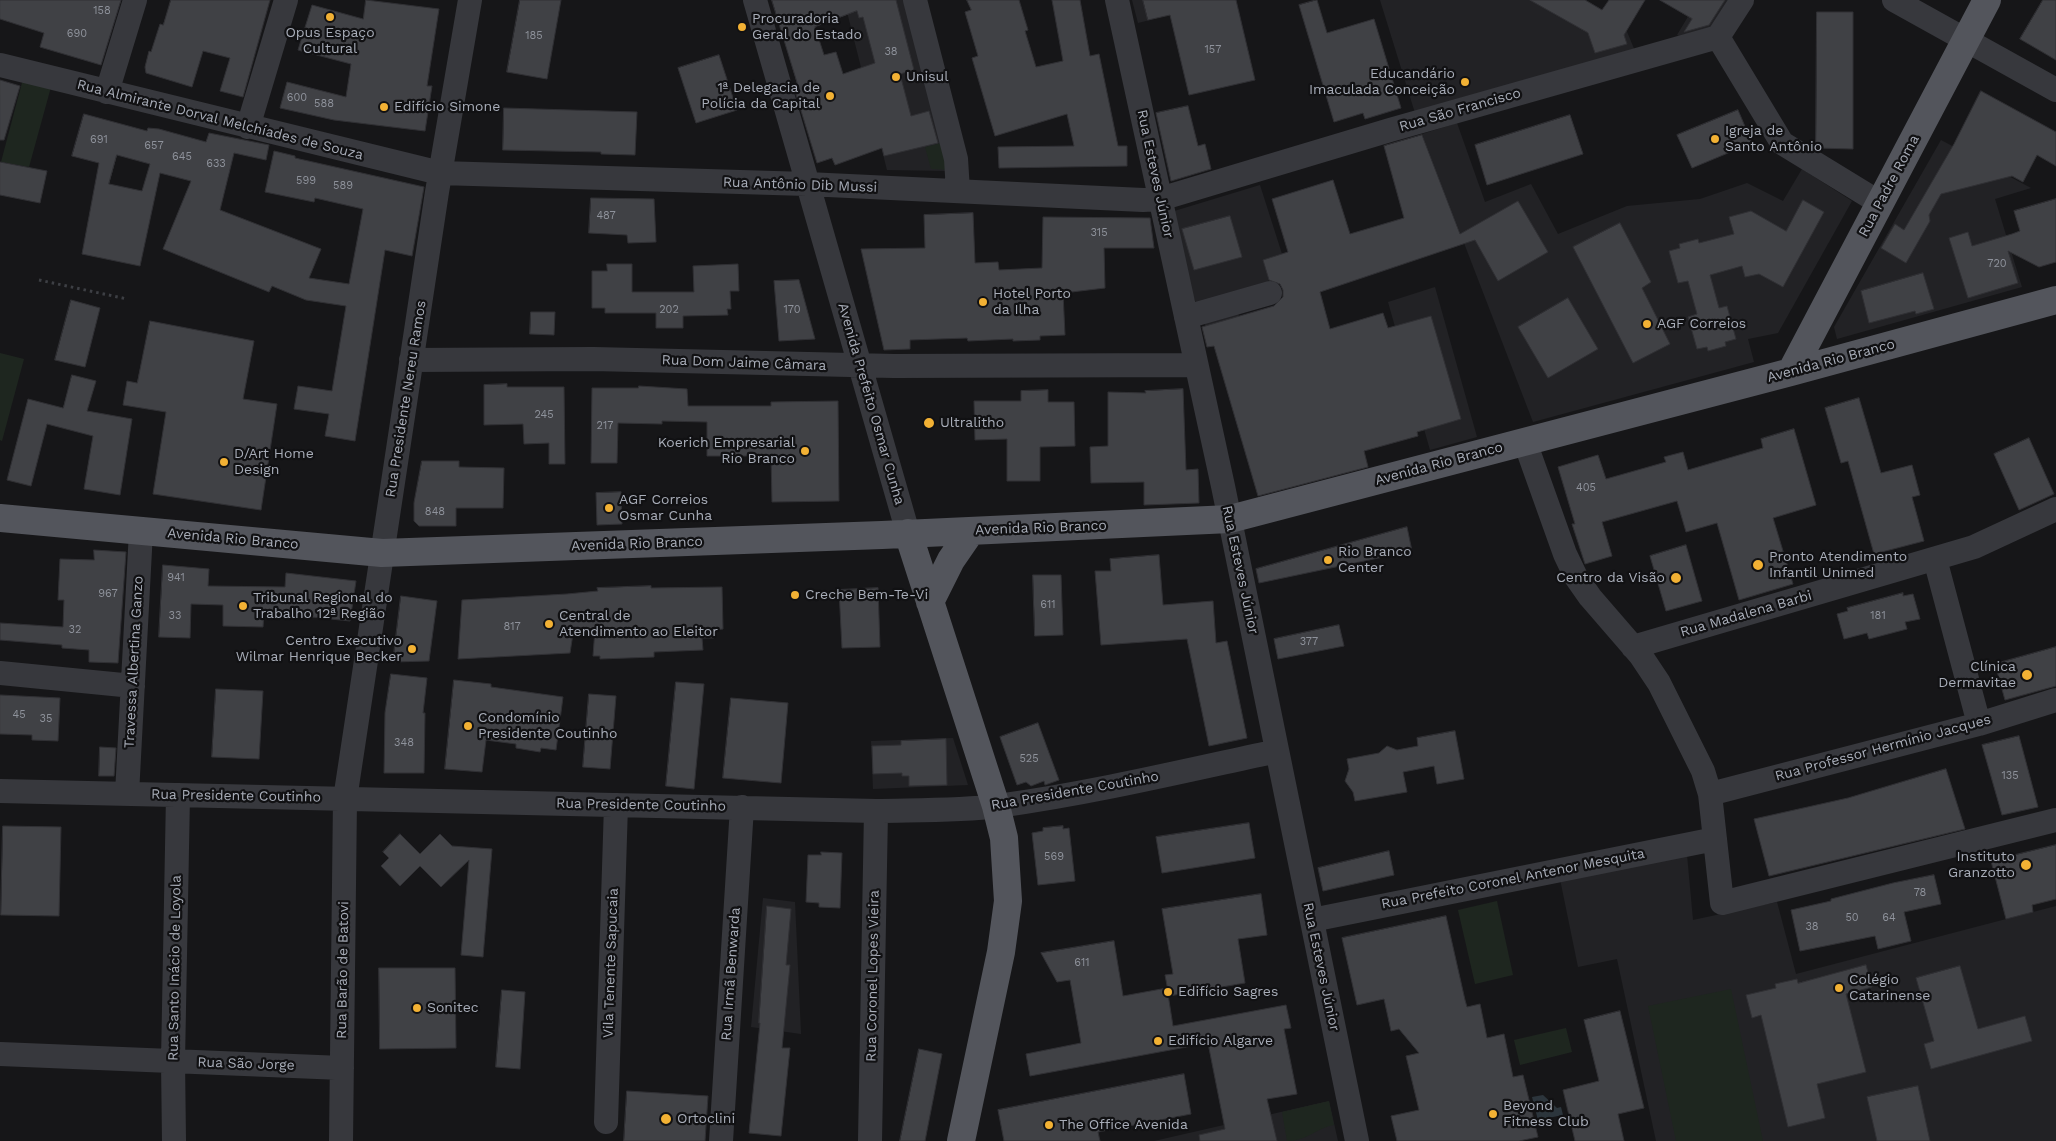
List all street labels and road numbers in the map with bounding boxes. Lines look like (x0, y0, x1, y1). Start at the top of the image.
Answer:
street label: Rua Almirante Dorval Melchíades de Souza (75, 76, 365, 164)
street label: Rua São Francisco (1397, 85, 1523, 135)
street label: Rua Esteves Júnior (1133, 108, 1177, 240)
street label: Rua Padre Roma (1855, 132, 1923, 240)
street label: Rua Antônio Dib Mussi (723, 174, 877, 196)
street label: Rua Presidente Nereu Ramos (382, 299, 430, 499)
street label: Avenida Prefeito Osmar Cunha (834, 301, 908, 507)
street label: Avenida Rio Branco (1765, 336, 1897, 386)
street label: Rua Dom Jaime Câmara (661, 352, 827, 374)
street label: Avenida Rio Branco (1373, 439, 1505, 489)
street label: Rua Esteves Júnior (1218, 504, 1262, 636)
street label: Avenida Rio Branco (975, 517, 1107, 539)
street label: Avenida Rio Branco (167, 525, 299, 553)
street label: Avenida Rio Branco (571, 533, 703, 555)
street label: Travessa Albertina Ganzo (121, 575, 147, 749)
street label: Rua Madalena Barbi (1678, 587, 1814, 641)
street label: Rua Professor Hermínio Jacques (1773, 711, 1993, 785)
street label: Rua Presidente Coutinho (990, 768, 1160, 814)
street label: Rua Presidente Coutinho (151, 786, 321, 806)
street label: Rua Presidente Coutinho (556, 795, 726, 815)
street label: Rua Prefeito Coronel Antenor Mesquita (1380, 845, 1646, 913)
street label: Rua Santo Inácio de Loyola (165, 875, 185, 1061)
street label: Vila Tenente Sapucaia (600, 888, 622, 1038)
street label: Rua Coronel Lopes Vieira (863, 890, 883, 1062)
street label: Rua Barão de Batovi (333, 901, 353, 1039)
street label: Rua Esteves Júnior (1299, 901, 1343, 1033)
street label: Rua Irmã Benwarda (718, 907, 744, 1041)
street label: Rua São Jorge (197, 1054, 295, 1074)

